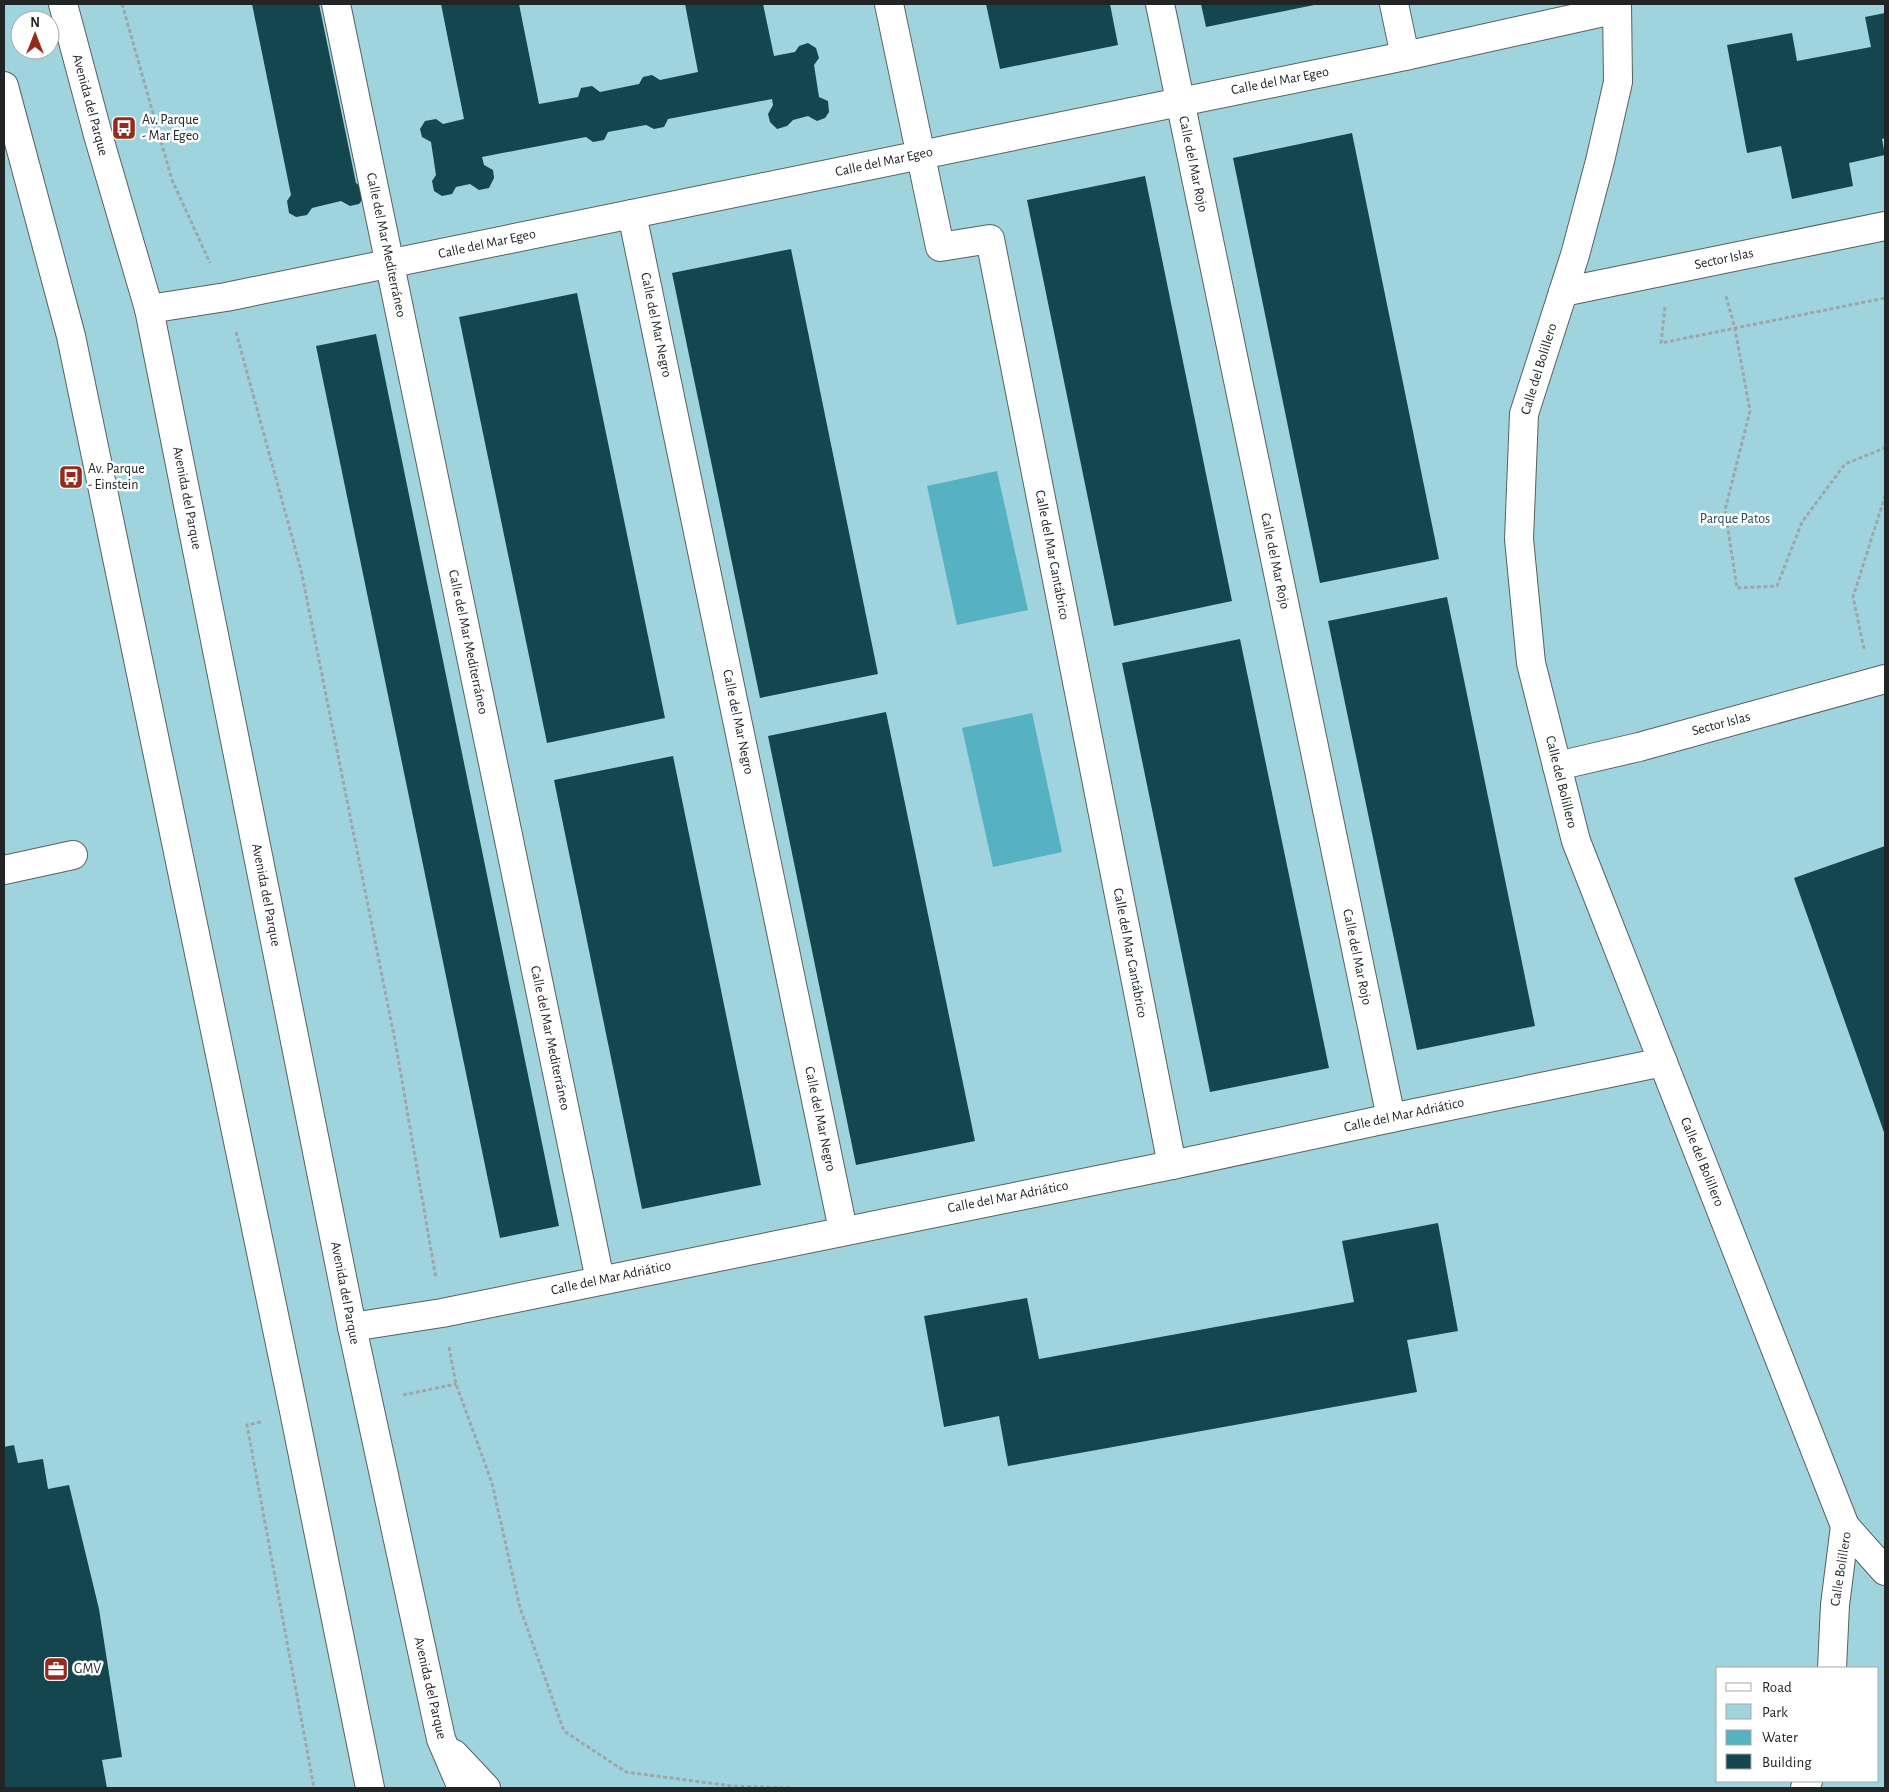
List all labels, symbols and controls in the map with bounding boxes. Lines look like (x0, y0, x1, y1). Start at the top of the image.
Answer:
north arrow (10, 10, 60, 60)
text: N (30, 16, 40, 30)
street label: Avenida del Parque (70, 53, 110, 157)
street label: Calle del Mar Egeo (1230, 65, 1330, 97)
place label: Av. Parque - Mar Egeo (142, 113, 199, 143)
bus stop icon: Av. Parque - Mar Egeo (111, 115, 137, 141)
street label: Calle del Mar Rojo (1176, 115, 1210, 213)
street label: Calle del Mar Egeo (834, 145, 934, 179)
street label: Calle del Mar Mediterráneo (364, 171, 408, 319)
street label: Calle del Mar Egeo (437, 227, 537, 261)
street label: Sector Islas (1693, 246, 1755, 272)
street label: Calle del Mar Negro (638, 271, 674, 379)
street label: Calle del Bolillero (1518, 322, 1560, 416)
street label: Avenida del Parque (170, 445, 204, 551)
place label: Av. Parque - Einstein (88, 462, 145, 492)
bus stop icon: Av. Parque - Einstein (58, 464, 84, 490)
street label: Calle del Mar Cantábrico (1033, 489, 1071, 621)
street label: Calle del Mar Rojo (1258, 512, 1292, 610)
park label: Parque Patos (1700, 512, 1770, 526)
street label: Calle del Mar Mediterráneo (446, 568, 490, 716)
street label: Calle del Mar Negro (720, 668, 756, 776)
street label: Sector Islas (1690, 710, 1752, 738)
street label: Calle del Bolillero (1543, 734, 1579, 830)
street label: Avenida del Parque (249, 842, 283, 948)
street label: Calle del Mar Cantábrico (1111, 887, 1149, 1019)
street label: Calle del Mar Rojo (1340, 908, 1374, 1006)
street label: Calle del Mar Mediterráneo (528, 964, 572, 1112)
street label: Calle del Mar Negro (802, 1065, 838, 1173)
street label: Calle del Mar Adriático (1343, 1095, 1466, 1135)
street label: Calle del Bolillero (1678, 1115, 1726, 1209)
street label: Calle del Mar Adriático (947, 1178, 1070, 1216)
street label: Avenida del Parque (328, 1240, 362, 1346)
street label: Calle del Mar Adriático (550, 1258, 673, 1298)
street label: Calle Bolillero (1828, 1531, 1854, 1607)
street label: Avenida del Parque (411, 1635, 449, 1741)
office icon: GMV (43, 1656, 69, 1682)
place label: GMV (74, 1662, 101, 1676)
legend (1716, 1667, 1879, 1782)
text: Road (1762, 1680, 1792, 1695)
text: Park (1762, 1705, 1788, 1720)
text: Water (1762, 1730, 1798, 1745)
text: Building (1762, 1755, 1812, 1770)

